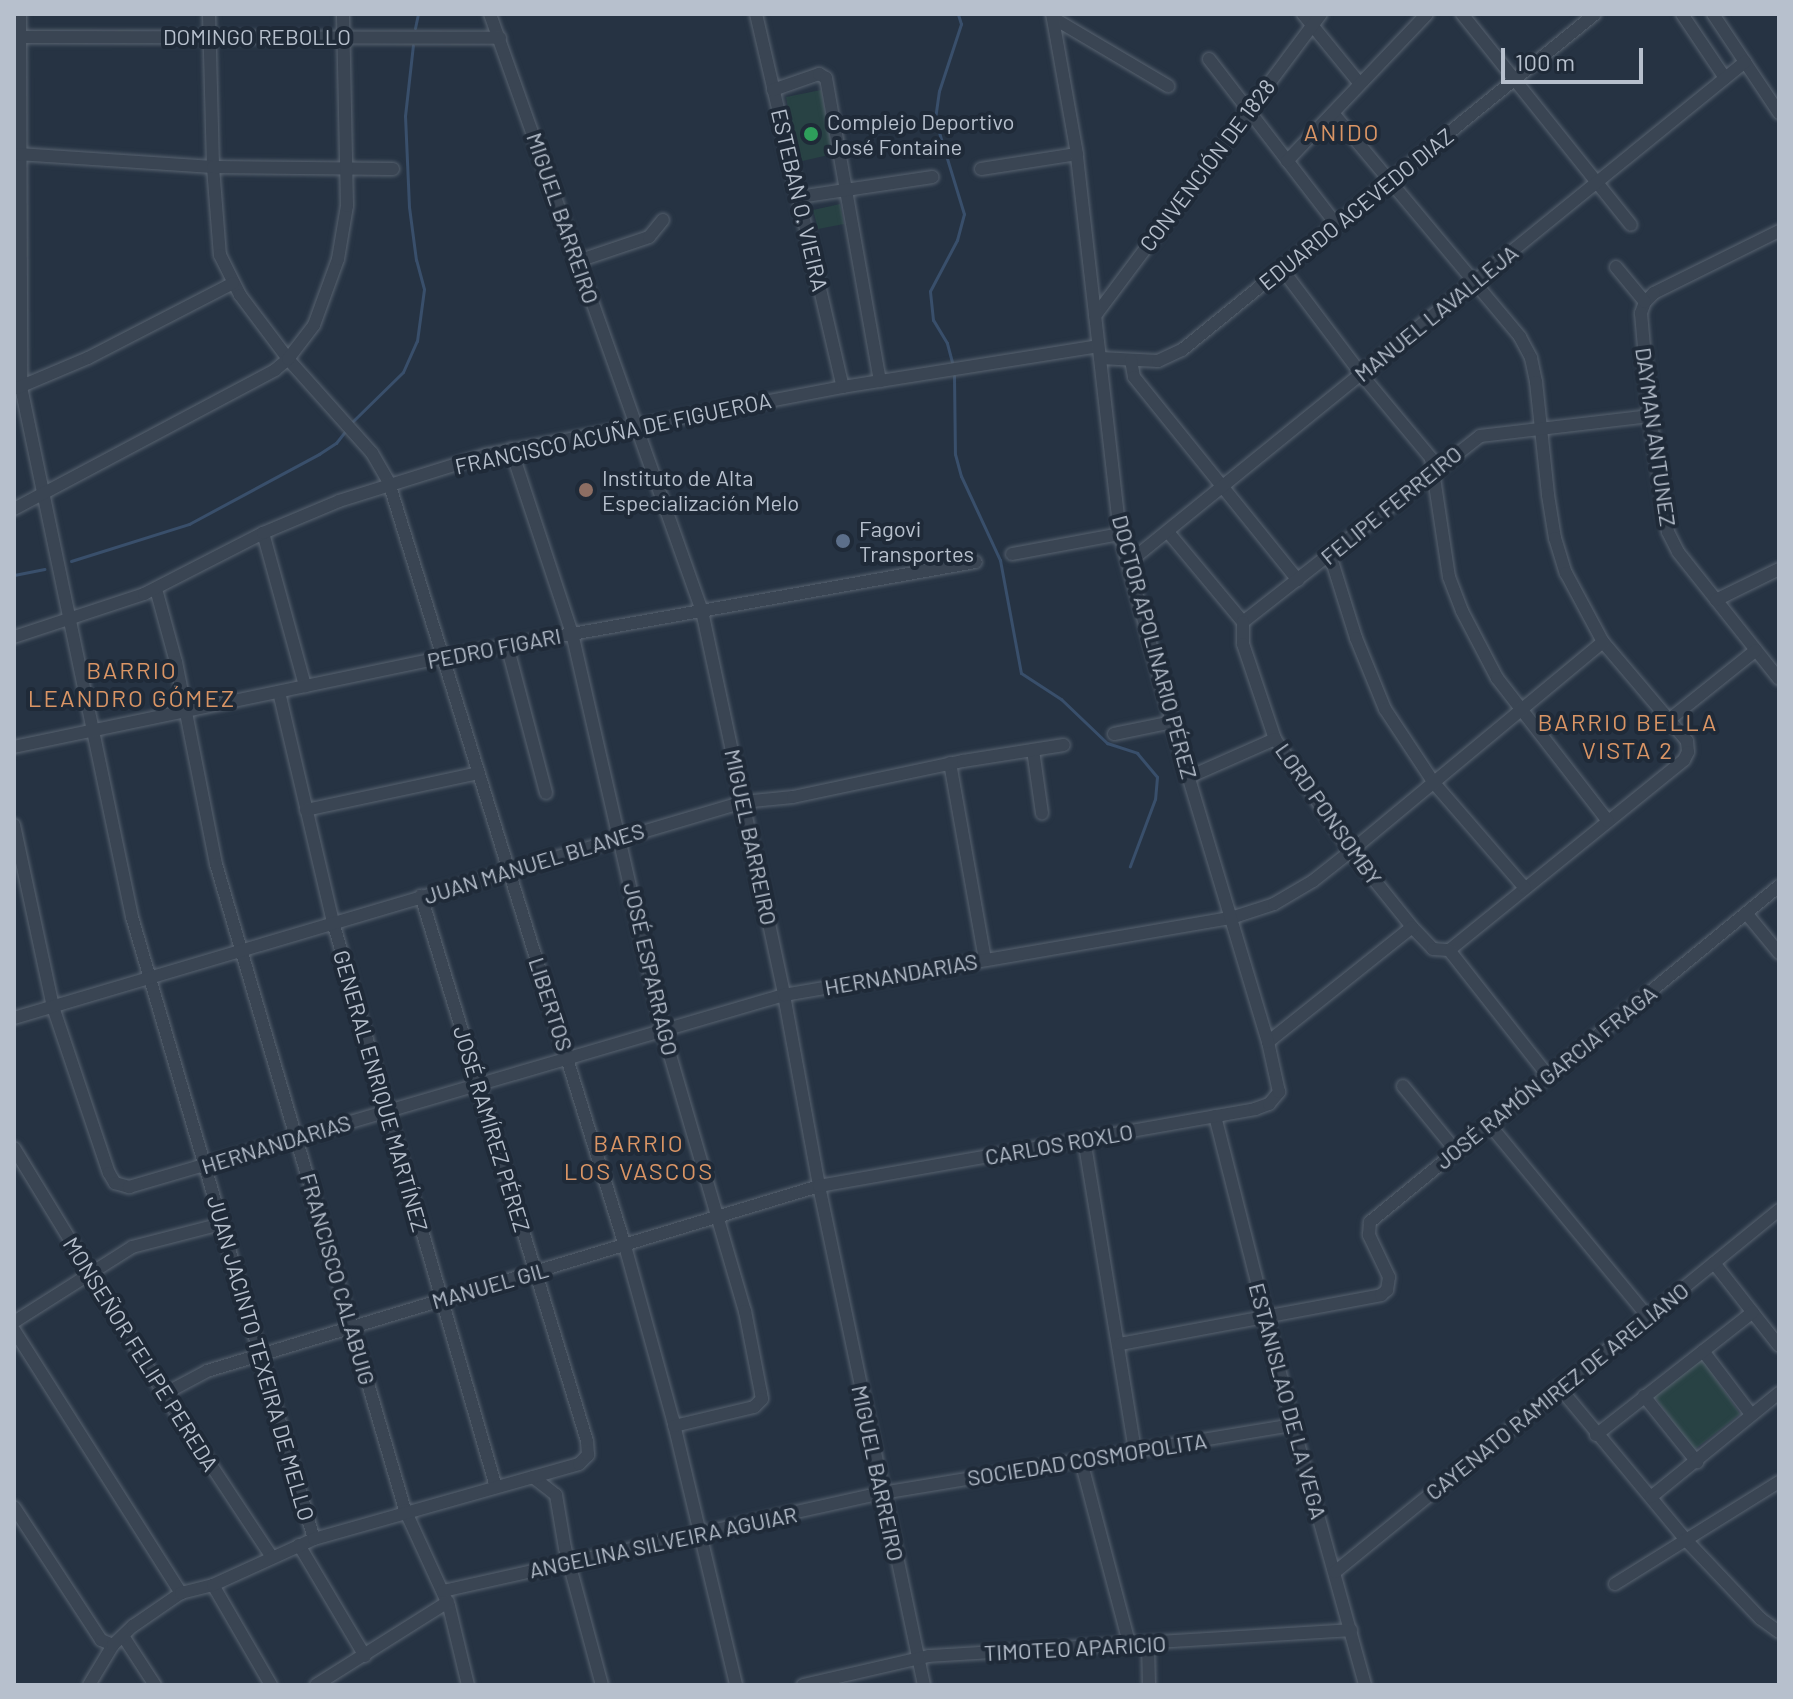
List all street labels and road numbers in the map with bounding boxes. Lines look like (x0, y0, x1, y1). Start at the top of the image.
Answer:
street label: DOMINGO REBOLLO (163, 24, 351, 50)
street label: CONVENCIÓN DE 1828 (1134, 74, 1280, 256)
street label: ESTEBAN O. VIEIRA (766, 106, 834, 294)
street label: EDUARDO ACEVEDO DIAZ (1254, 123, 1458, 295)
street label: MIGUEL BARREIRO (521, 129, 605, 307)
street label: MANUEL LAVALLEJA (1349, 239, 1523, 387)
street label: DAYMAN ANTUNEZ (1630, 346, 1682, 528)
street label: FRANCISCO ACUÑA DE FIGUEROA (452, 387, 774, 479)
street label: FELIPE FERREIRO (1315, 440, 1467, 570)
street label: DOCTOR APOLINARIO PÉREZ (1107, 512, 1203, 782)
street label: PEDRO FIGARI (425, 622, 563, 674)
street label: LORD PONSOMBY (1270, 738, 1388, 890)
street label: MIGUEL BARREIRO (719, 747, 783, 927)
street label: JUAN MANUEL BLANES (421, 817, 647, 909)
street label: JOSÉ ESPARRAGO (618, 880, 684, 1058)
street label: GENERAL ENRIQUE MARTÍNEZ (328, 947, 434, 1235)
street label: HERNANDARIAS (822, 948, 980, 1000)
street label: LIBERTOS (523, 954, 579, 1054)
street label: JOSÉ RAMÓN GARCIA FRAGA (1430, 980, 1662, 1174)
street label: JOSÉ RAMÍREZ PÉREZ (448, 1023, 536, 1235)
street label: HERNANDARIAS (198, 1109, 354, 1179)
street label: CARLOS ROXLO (983, 1118, 1135, 1170)
street label: FRANCISCO CALABUIG (295, 1170, 381, 1388)
street label: JUAN JACINTO TEXEIRA DE MELLO (202, 1192, 320, 1524)
street label: MONSEÑOR FELIPE PEREDA (58, 1232, 224, 1476)
street label: MANUEL GIL (429, 1256, 551, 1314)
street label: CAYENATO RAMIREZ DE ARELIANO (1420, 1277, 1694, 1505)
street label: ESTANISLAO DE LA VEGA (1244, 1280, 1332, 1522)
street label: MIGUEL BARREIRO (846, 1383, 910, 1563)
street label: SOCIEDAD COSMOPOLITA (965, 1427, 1209, 1491)
street label: ANGELINA SILVEIRA AGUIAR (527, 1501, 799, 1583)
street label: TIMOTEO APARICIO (983, 1630, 1167, 1666)

